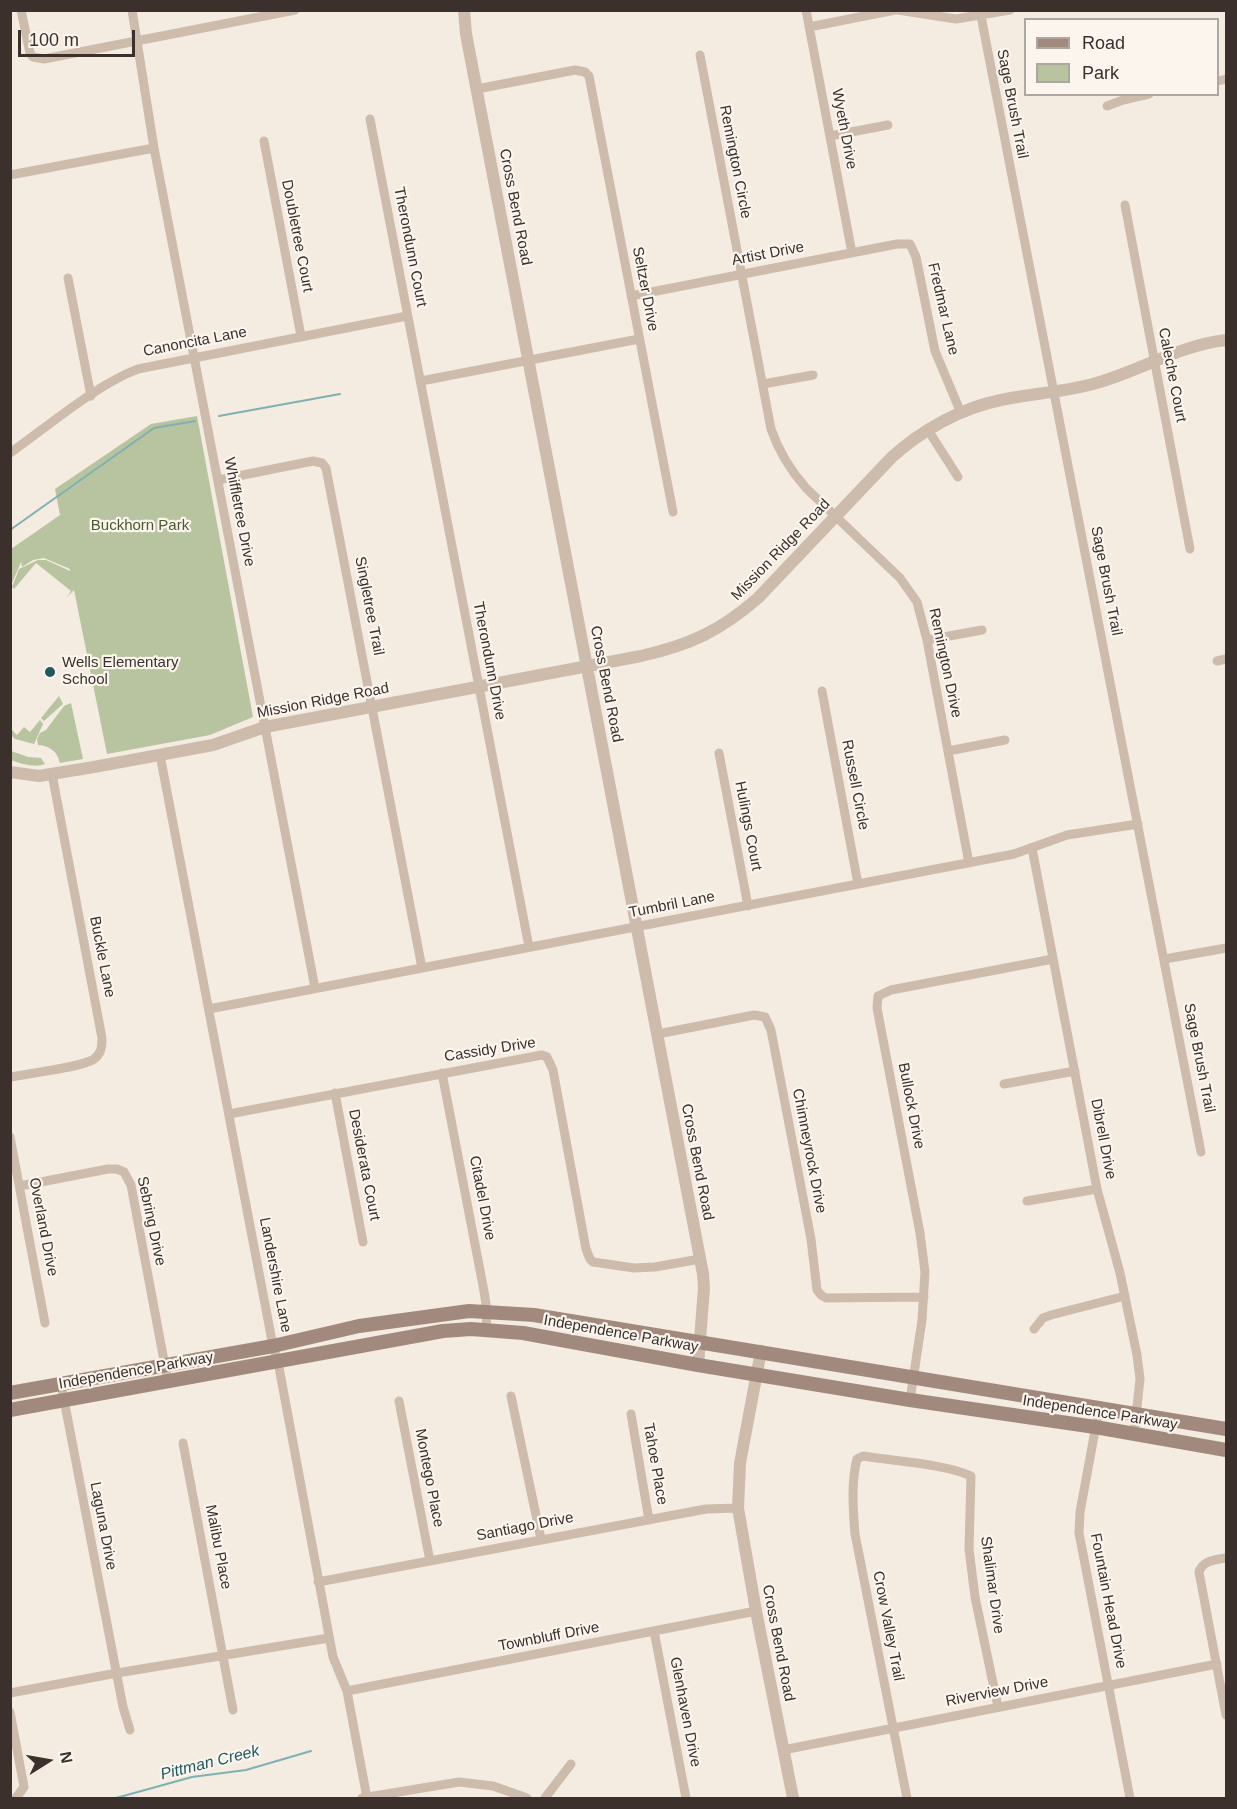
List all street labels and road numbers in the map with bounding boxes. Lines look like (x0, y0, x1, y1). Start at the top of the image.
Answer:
street label: Sage Brush Trail (993, 48, 1031, 160)
street label: Wyeth Drive (827, 87, 861, 171)
street label: Remington Circle (715, 104, 755, 220)
street label: Cross Bend Road (495, 147, 535, 267)
street label: Doubletree Court (277, 178, 317, 294)
street label: Therondunn Court (390, 186, 430, 308)
street label: Artist Drive (730, 238, 806, 270)
street label: Seltzer Drive (628, 245, 662, 333)
street label: Fredmar Lane (924, 261, 962, 357)
street label: Canoncita Lane (142, 323, 248, 361)
street label: Caleche Court (1154, 326, 1190, 424)
street label: Whiffletree Drive (220, 456, 258, 568)
street label: Mission Ridge Road (728, 495, 834, 605)
street label: Sage Brush Trail (1087, 525, 1125, 637)
street label: Singletree Trail (351, 555, 387, 657)
street label: Therondunn Drive (469, 600, 509, 722)
street label: Remington Drive (925, 606, 965, 720)
street label: Cross Bend Road (586, 624, 626, 744)
street label: Mission Ridge Road (255, 679, 391, 723)
street label: Russell Circle (837, 738, 873, 832)
street label: Hulings Court (730, 780, 766, 872)
street label: Tumbril Lane (628, 888, 716, 922)
street label: Buckle Lane (85, 915, 119, 999)
street label: Sage Brush Trail (1180, 1002, 1218, 1114)
street label: Cassidy Drive (443, 1034, 537, 1066)
street label: Bullock Drive (894, 1061, 928, 1151)
street label: Chimneyrock Drive (788, 1087, 830, 1215)
street label: Dibrell Drive (1086, 1097, 1120, 1181)
street label: Cross Bend Road (677, 1102, 717, 1222)
street label: Desiderata Court (344, 1108, 384, 1222)
street label: Citadel Drive (465, 1154, 499, 1242)
street label: Sebring Drive (133, 1175, 169, 1267)
street label: Overland Drive (25, 1176, 61, 1278)
street label: Landershire Lane (255, 1216, 295, 1334)
street label: Independence Parkway (542, 1312, 700, 1356)
street label: Independence Parkway (57, 1349, 215, 1393)
street label: Independence Parkway (1021, 1392, 1179, 1434)
street label: Tahoe Place (639, 1422, 671, 1506)
street label: Montego Place (411, 1427, 447, 1529)
street label: Laguna Drive (86, 1480, 120, 1572)
street label: Malibu Place (201, 1503, 235, 1591)
street label: Santiago Drive (475, 1509, 575, 1545)
street label: Fountain Head Drive (1086, 1532, 1130, 1670)
street label: Shalimar Drive (976, 1535, 1008, 1635)
street label: Crow Valley Trail (869, 1569, 907, 1683)
street label: Cross Bend Road (758, 1583, 798, 1703)
street label: Townbluff Drive (497, 1618, 601, 1656)
street label: Glenhaven Drive (666, 1655, 704, 1769)
street label: Riverview Drive (944, 1673, 1050, 1711)

